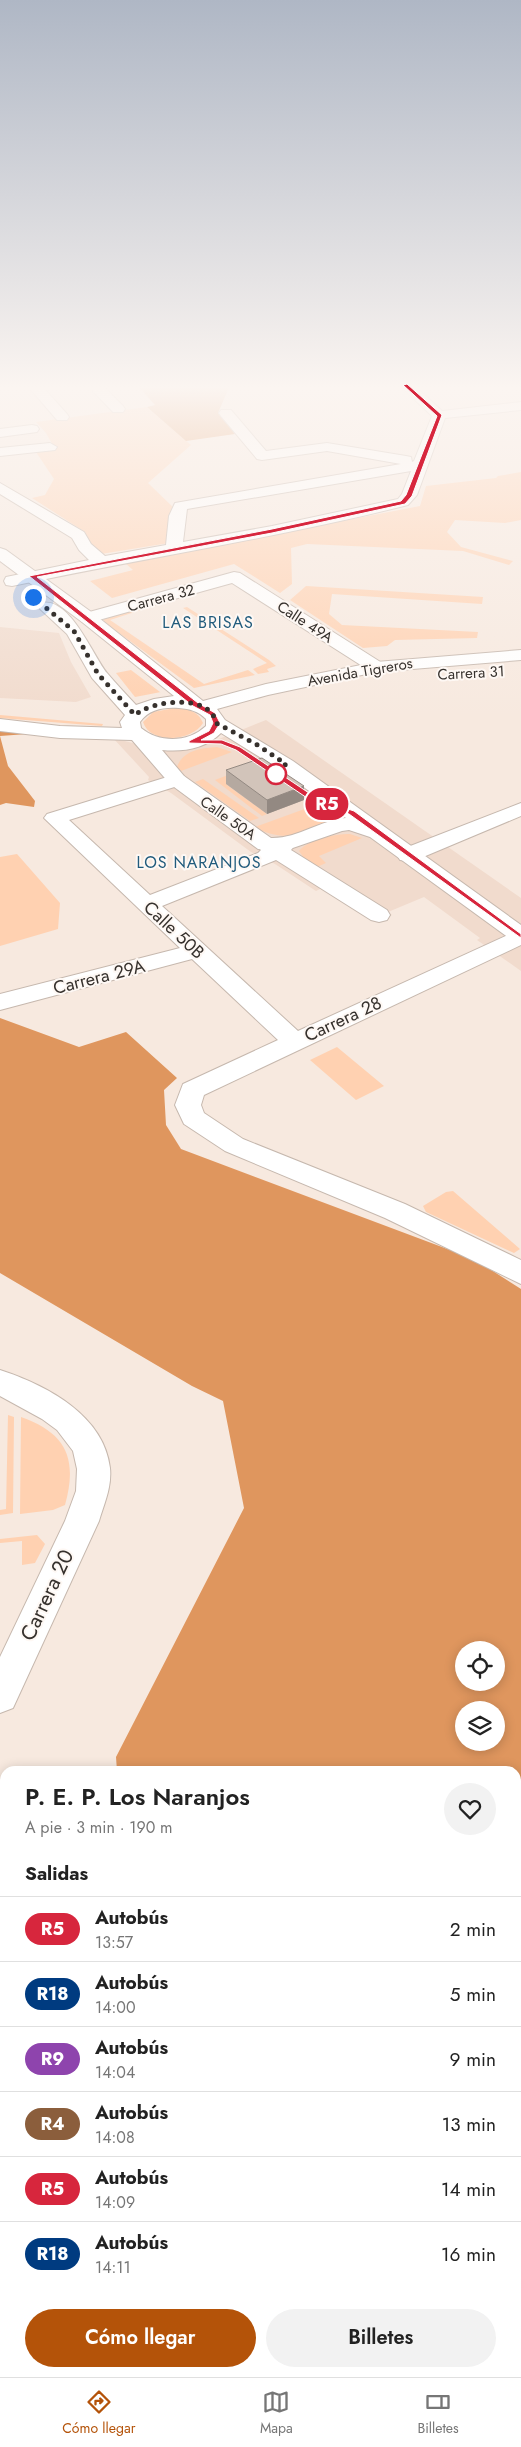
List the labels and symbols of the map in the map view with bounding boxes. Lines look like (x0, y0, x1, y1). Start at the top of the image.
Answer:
street label: Carrera 32 (125, 578, 197, 618)
your location (21, 585, 46, 610)
street label: Calle 49A (273, 596, 337, 648)
district label: LAS BRISAS (162, 611, 254, 634)
street label: Avenida Tigreros (306, 652, 414, 692)
street label: Carrera 31 (437, 660, 505, 686)
unlabelled marker (265, 763, 287, 785)
line badge: R5 (304, 788, 350, 820)
street label: Calle 50A (195, 791, 261, 845)
district label: LOS NARANJOS (136, 851, 262, 874)
street label: Calle 50B (138, 895, 210, 965)
street label: Carrera 29A (50, 953, 148, 1001)
street label: Carrera 28 (300, 990, 386, 1048)
street label: Carrera 20 (13, 1544, 81, 1646)

